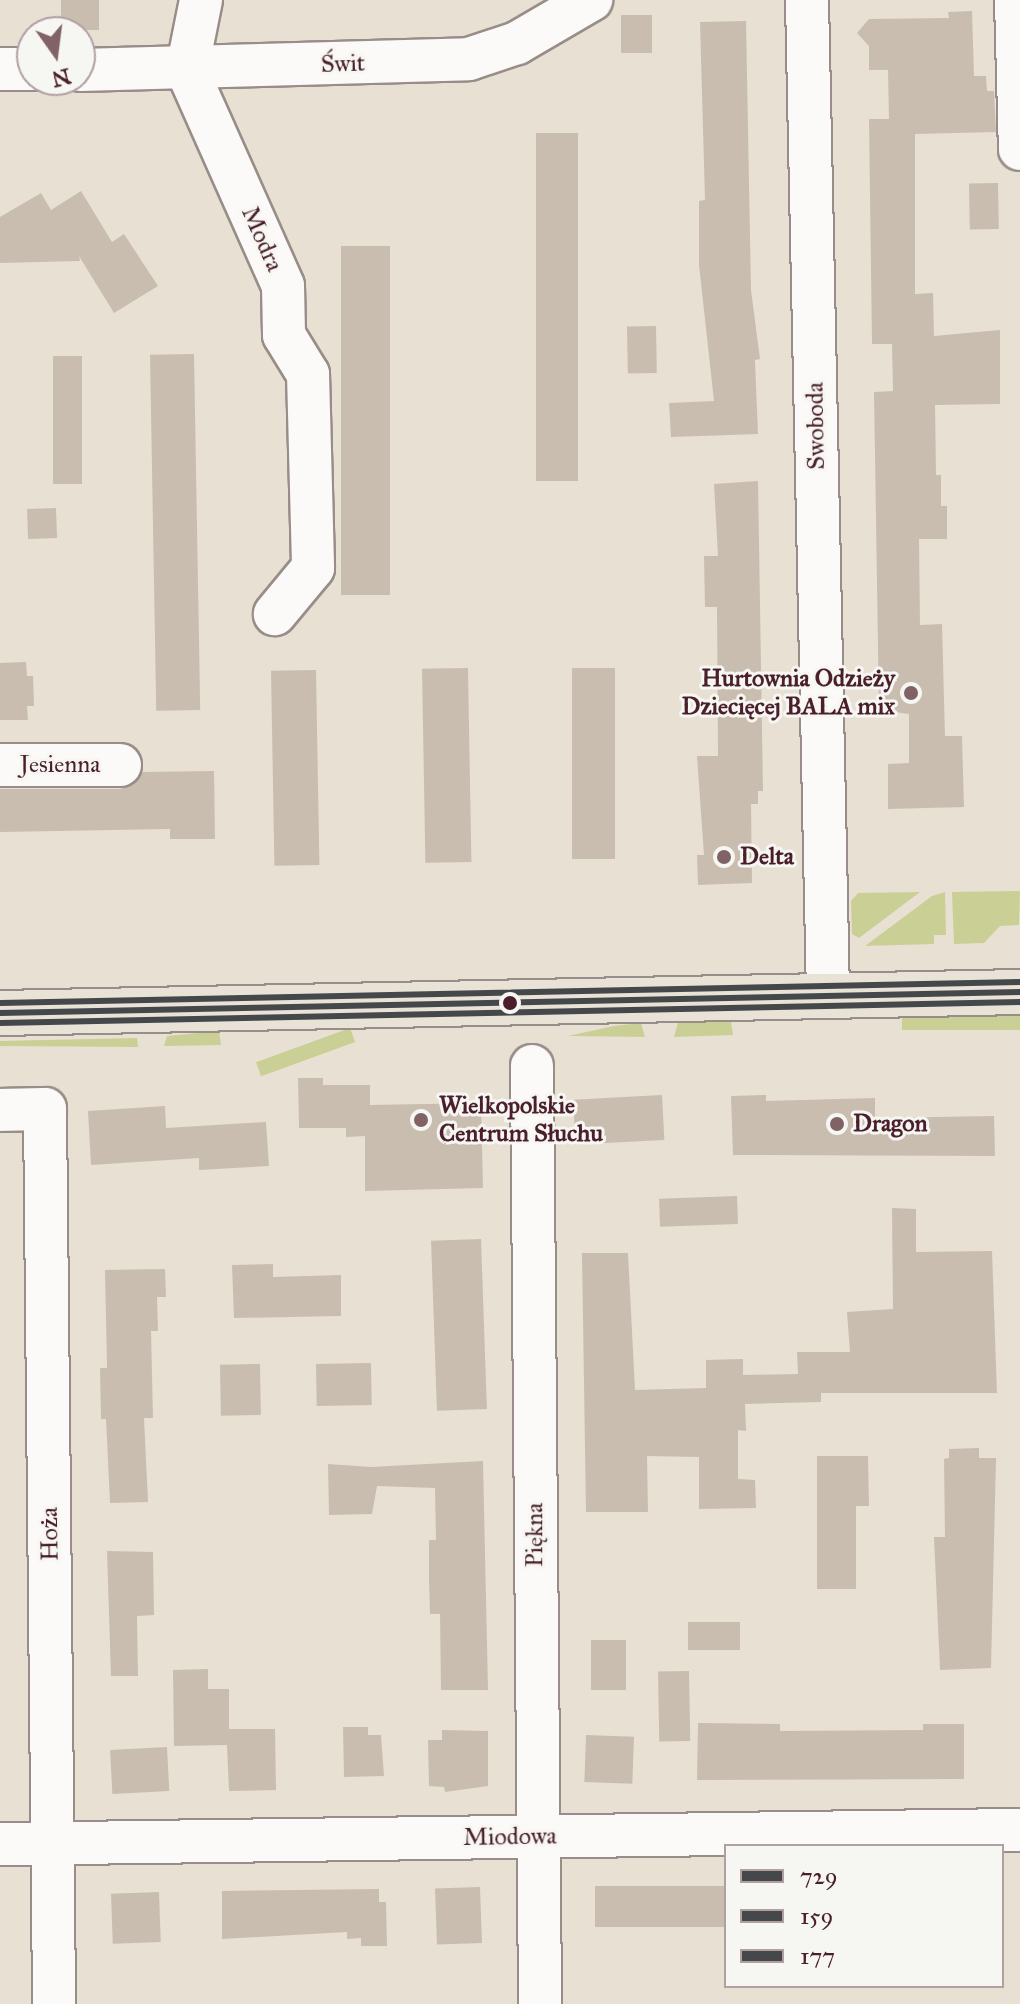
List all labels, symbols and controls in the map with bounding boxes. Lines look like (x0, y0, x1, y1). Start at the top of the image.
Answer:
north arrow (16, 16, 96, 96)
street label: Świt (320, 49, 366, 79)
text: N (49, 62, 74, 93)
street label: Modra (235, 202, 289, 276)
street label: Swoboda (801, 382, 831, 470)
place label: Hurtownia Odzieży Dziecięcej BALA mix (681, 665, 895, 721)
marker: Hurtownia Odzieży Dziecięcej BALA mix (902, 684, 920, 702)
street label: Jesienna (20, 751, 100, 779)
place label: Delta (740, 843, 794, 871)
marker: Delta (715, 848, 733, 866)
unlabelled marker (502, 995, 518, 1011)
place label: Wielkopolskie Centrum Słuchu (439, 1092, 603, 1148)
marker: Wielkopolskie Centrum Słuchu (410, 1109, 432, 1131)
place label: Dragon (853, 1110, 928, 1138)
marker: Dragon (828, 1115, 846, 1133)
street label: Piękna (521, 1503, 549, 1567)
street label: Hoża (35, 1507, 65, 1561)
street label: Miodowa (463, 1822, 557, 1852)
legend (724, 1844, 1004, 1988)
text: 729 (800, 1861, 838, 1891)
text: 159 (800, 1901, 833, 1931)
text: 177 (800, 1941, 835, 1971)

